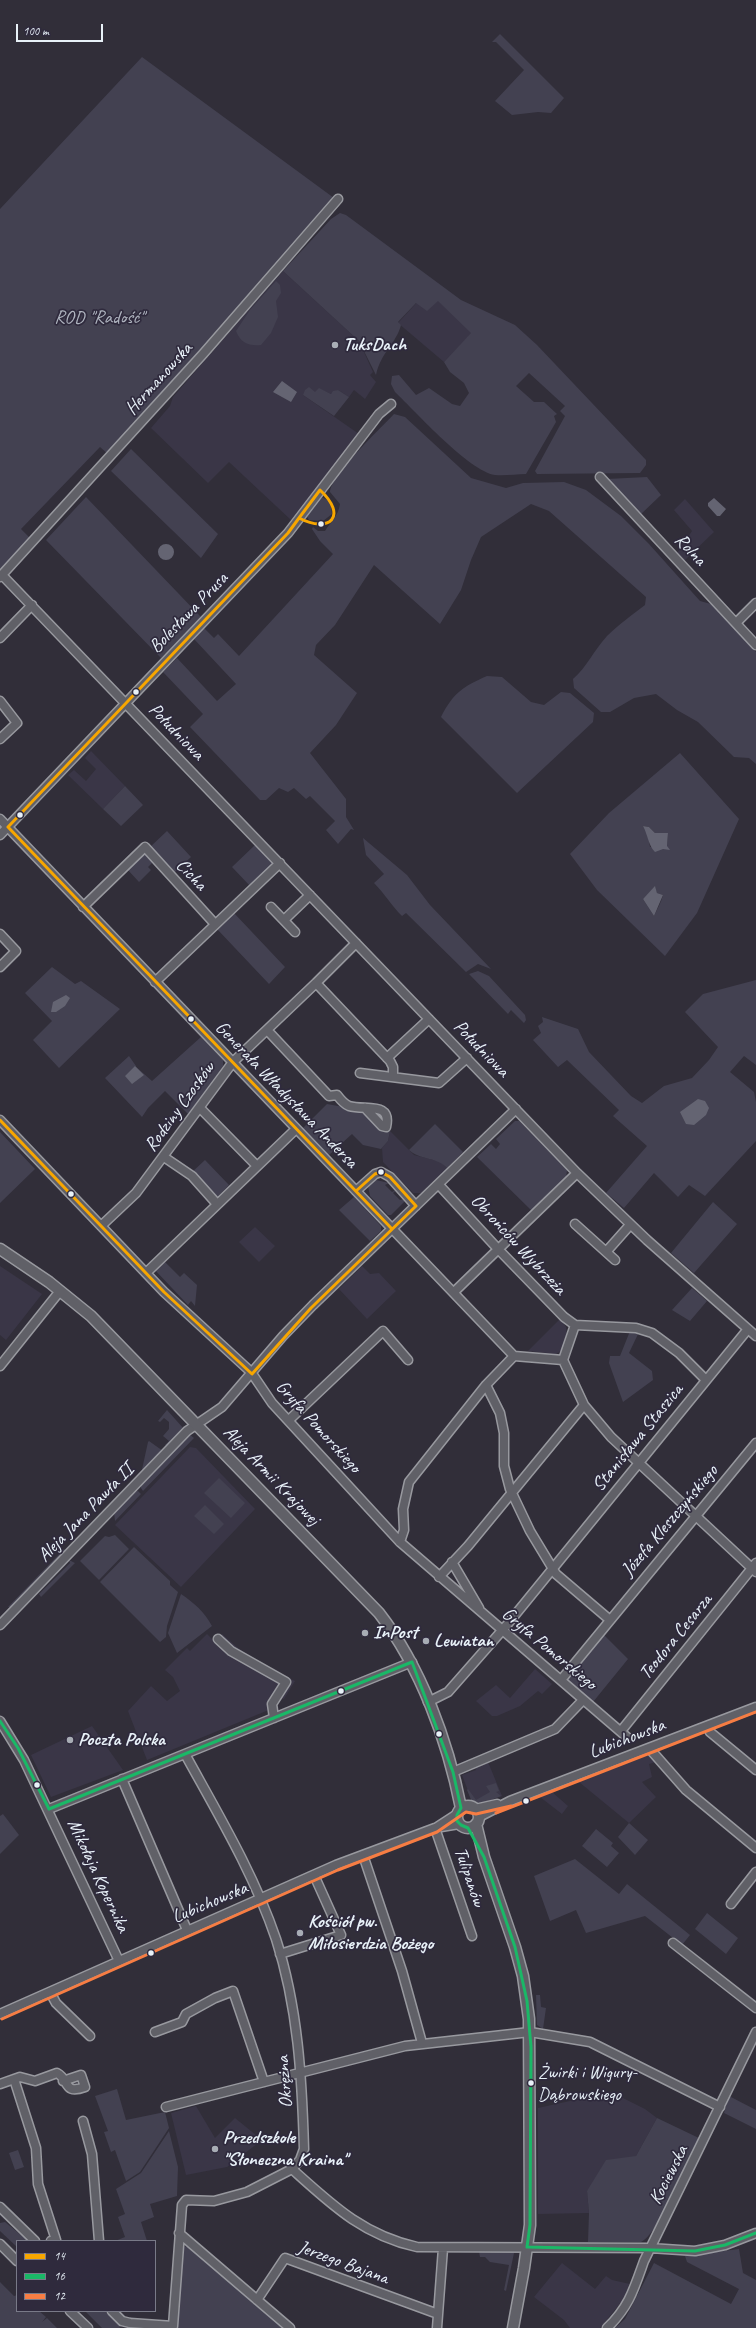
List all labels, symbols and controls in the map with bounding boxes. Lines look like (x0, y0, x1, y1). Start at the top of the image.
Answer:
scale bar (18, 16, 105, 42)
text: 100 m (23, 23, 49, 39)
park label: ROD "Radość" (54, 307, 144, 329)
place label: TuksDach (343, 334, 406, 356)
street label: Hermanowska (120, 338, 198, 420)
marker: TuksDach (330, 340, 340, 350)
unlabelled marker (316, 519, 326, 529)
street label: Rolna (669, 529, 711, 571)
street label: Bolesława Prusa (145, 568, 233, 658)
unlabelled marker (131, 687, 141, 697)
street label: Południowa (143, 699, 209, 765)
unlabelled marker (15, 810, 25, 820)
street label: Cicha (171, 854, 211, 896)
unlabelled marker (186, 1014, 196, 1024)
street label: Południowa (448, 1016, 514, 1082)
street label: Generała Władysława Andersa (210, 1017, 362, 1173)
street label: Rodziny Czosków (140, 1058, 220, 1156)
unlabelled marker (376, 1167, 386, 1177)
unlabelled marker (66, 1189, 76, 1199)
street label: Obrońców Wybrzeża (465, 1190, 571, 1300)
street label: Gryfa Pomorskiego (270, 1376, 366, 1478)
street label: Stanisława Staszica (588, 1380, 688, 1496)
street label: Aleja Armii Krajowej (218, 1422, 324, 1530)
street label: Aleja Jana Pawła II (33, 1459, 139, 1567)
street label: Józefa Kleszczyńskiego (617, 1461, 723, 1581)
street label: Teodora Cesarza (635, 1590, 717, 1684)
street label: Gryfa Pomorskiego (497, 1603, 601, 1695)
place label: InPost (373, 1622, 417, 1644)
marker: InPost (360, 1628, 370, 1638)
place label: Lewiatan (434, 1630, 493, 1652)
marker: Lewiatan (421, 1636, 431, 1646)
unlabelled marker (336, 1686, 346, 1696)
street label: Lubichowska (586, 1714, 668, 1764)
place label: Poczta Polska (78, 1729, 165, 1751)
unlabelled marker (434, 1729, 444, 1739)
marker: Poczta Polska (65, 1735, 75, 1745)
unlabelled marker (32, 1780, 42, 1790)
unlabelled marker (521, 1796, 531, 1806)
street label: Mikołaja Kopernika (62, 1816, 134, 1936)
street label: Tulipanów (448, 1844, 490, 1910)
street label: Lubichowska (169, 1877, 251, 1929)
place label: Kościół pw. Miłosierdzia Bożego (308, 1911, 433, 1955)
marker: Kościół pw. Miłosierdzia Bożego (295, 1928, 305, 1938)
unlabelled marker (146, 1948, 156, 1958)
street label: Okrężna (272, 2055, 298, 2109)
place label: Żwirki i Wigury- Dąbrowskiego (538, 2062, 637, 2104)
marker: Żwirki i Wigury- Dąbrowskiego (526, 2078, 536, 2088)
place label: Przedszkole "Słoneczna Kraina" (223, 2127, 347, 2171)
street label: Kociewska (644, 2142, 694, 2208)
marker: Przedszkole "Słoneczna Kraina" (210, 2144, 220, 2154)
street label: Jerzego Bajana (295, 2236, 391, 2290)
legend (16, 2240, 156, 2312)
text: 14 (54, 2248, 65, 2264)
text: 16 (54, 2268, 65, 2284)
text: 12 (54, 2288, 65, 2304)

